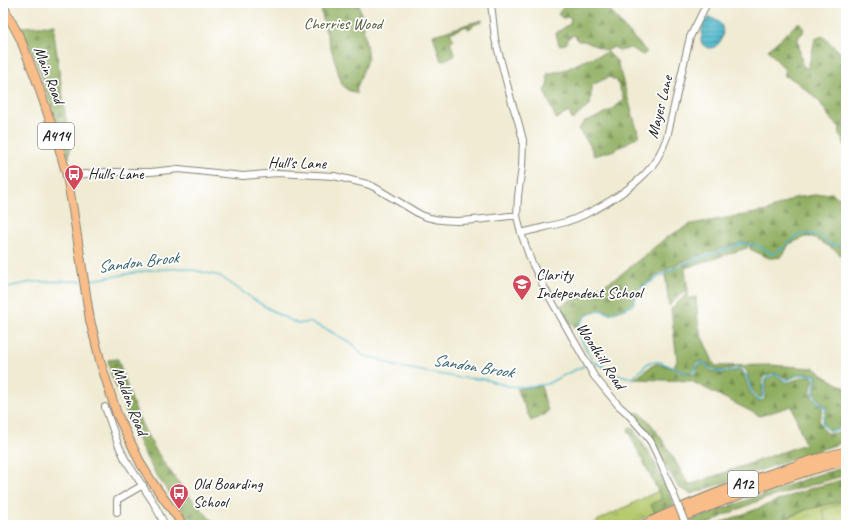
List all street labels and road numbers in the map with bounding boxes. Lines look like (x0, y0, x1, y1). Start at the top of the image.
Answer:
street label: Main Road (29, 44, 70, 109)
street label: Mayes Lane (643, 72, 678, 140)
road number: A414 (38, 123, 74, 149)
street label: Hull's Lane (268, 152, 328, 174)
street label: Woodhill Road (572, 319, 631, 395)
street label: Maldon Road (108, 364, 153, 441)
road number: A12 (728, 471, 758, 497)

